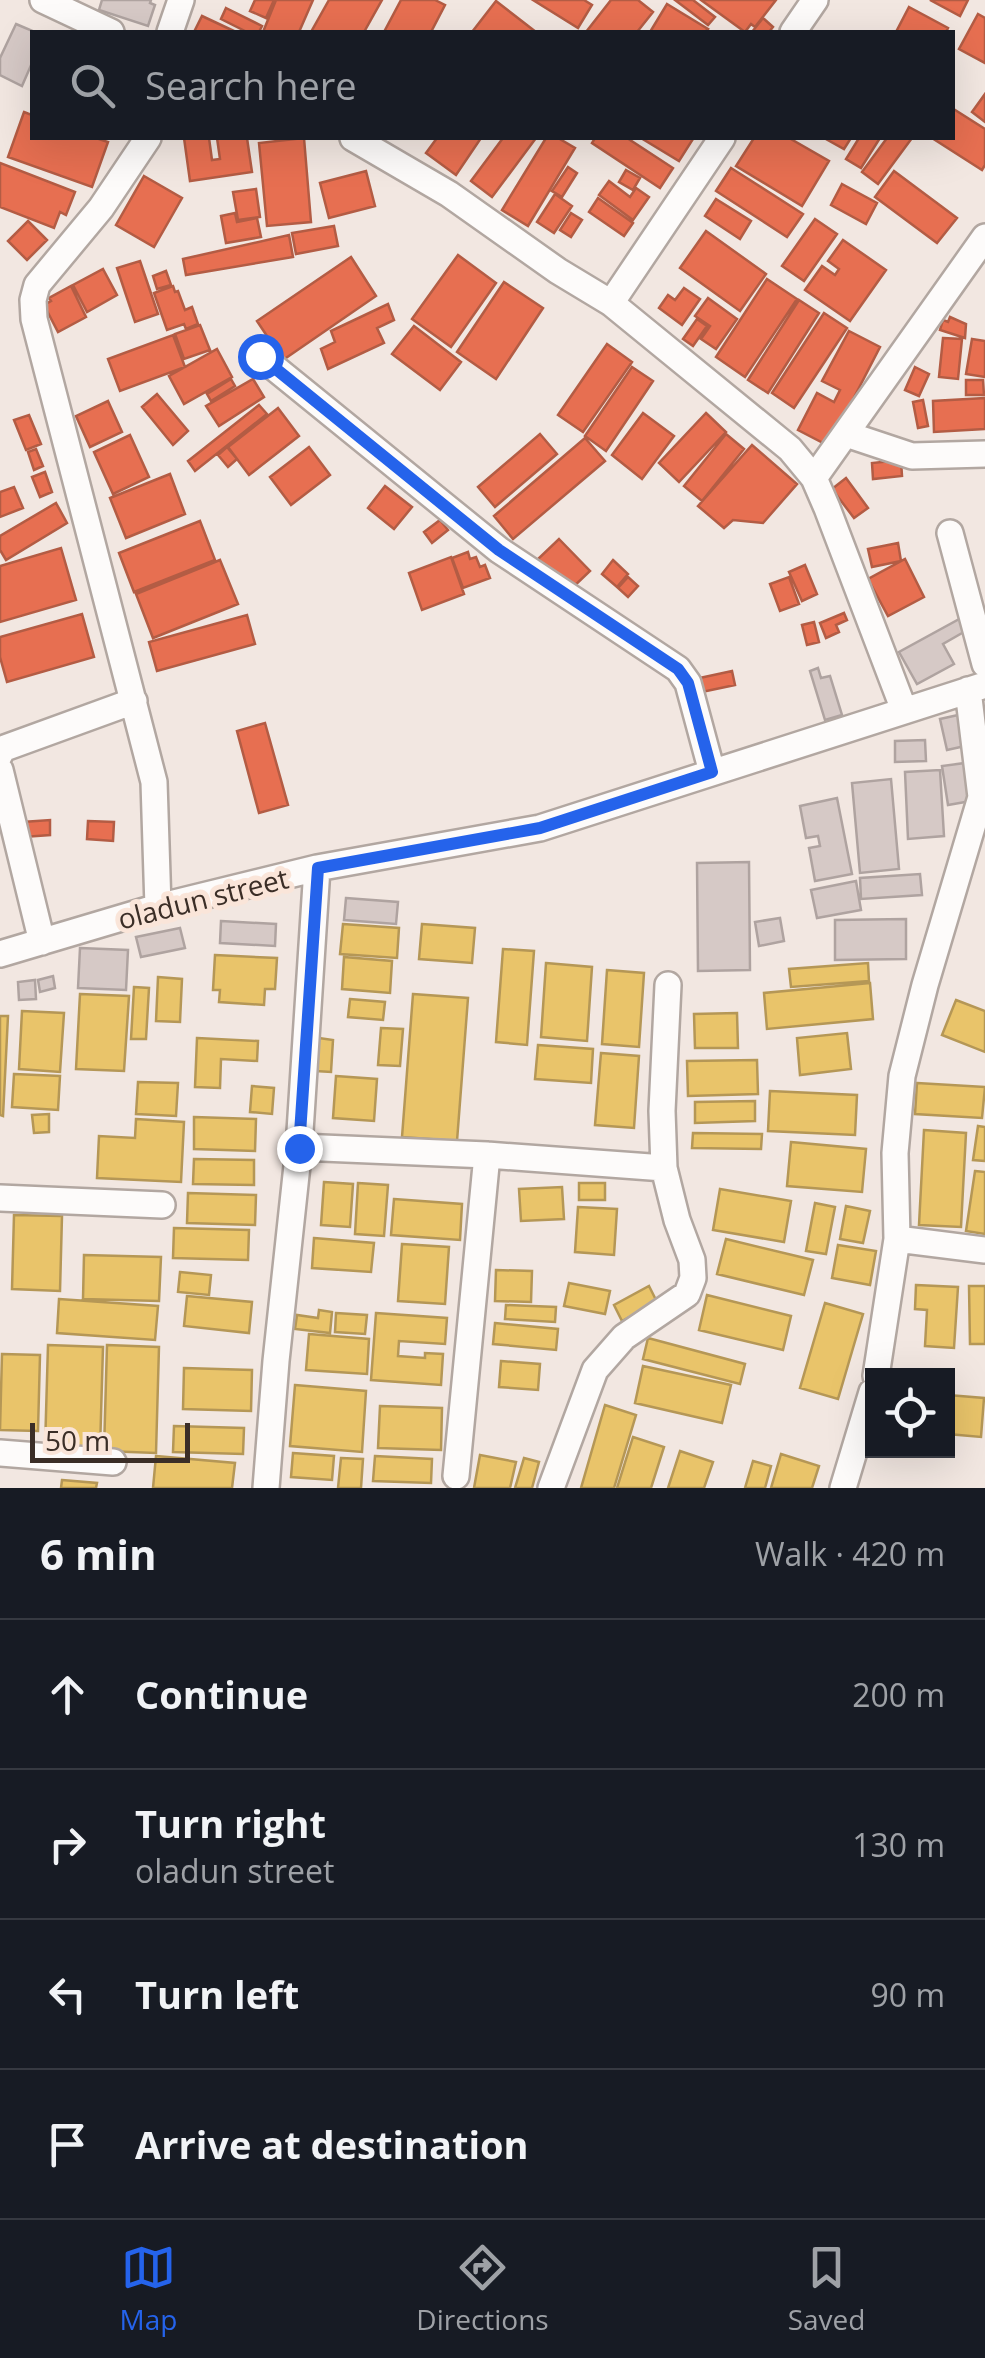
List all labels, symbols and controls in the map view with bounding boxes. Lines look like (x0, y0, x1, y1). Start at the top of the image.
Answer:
search box (30, 30, 955, 140)
icon: search (65, 58, 120, 113)
text: Search here (145, 59, 357, 111)
route start (238, 334, 284, 380)
street label: oladun street (114, 858, 292, 938)
route end (277, 1126, 323, 1172)
map controls (865, 1368, 955, 1458)
button: locate (865, 1368, 955, 1458)
scale bar (30, 1418, 190, 1462)
text: 50 m (45, 1421, 110, 1459)
text: 6 min (40, 1525, 157, 1582)
text: Walk · 420 m (755, 1532, 945, 1575)
icon: ahead (40, 1667, 95, 1722)
text: Continue (135, 1668, 308, 1720)
text: 200 m (852, 1673, 945, 1716)
text: Turn right (135, 1797, 326, 1849)
icon: right (40, 1817, 95, 1872)
text: 130 m (852, 1823, 945, 1866)
text: oladun street (135, 1849, 334, 1892)
icon: left (40, 1967, 95, 2022)
text: Turn left (135, 1968, 299, 2020)
text: 90 m (870, 1973, 945, 2016)
icon: arrive (40, 2117, 95, 2172)
text: Arrive at destination (135, 2118, 529, 2170)
tab: Map (119, 2240, 177, 2338)
tab: Directions (416, 2240, 549, 2338)
tab: Saved (788, 2240, 865, 2338)

